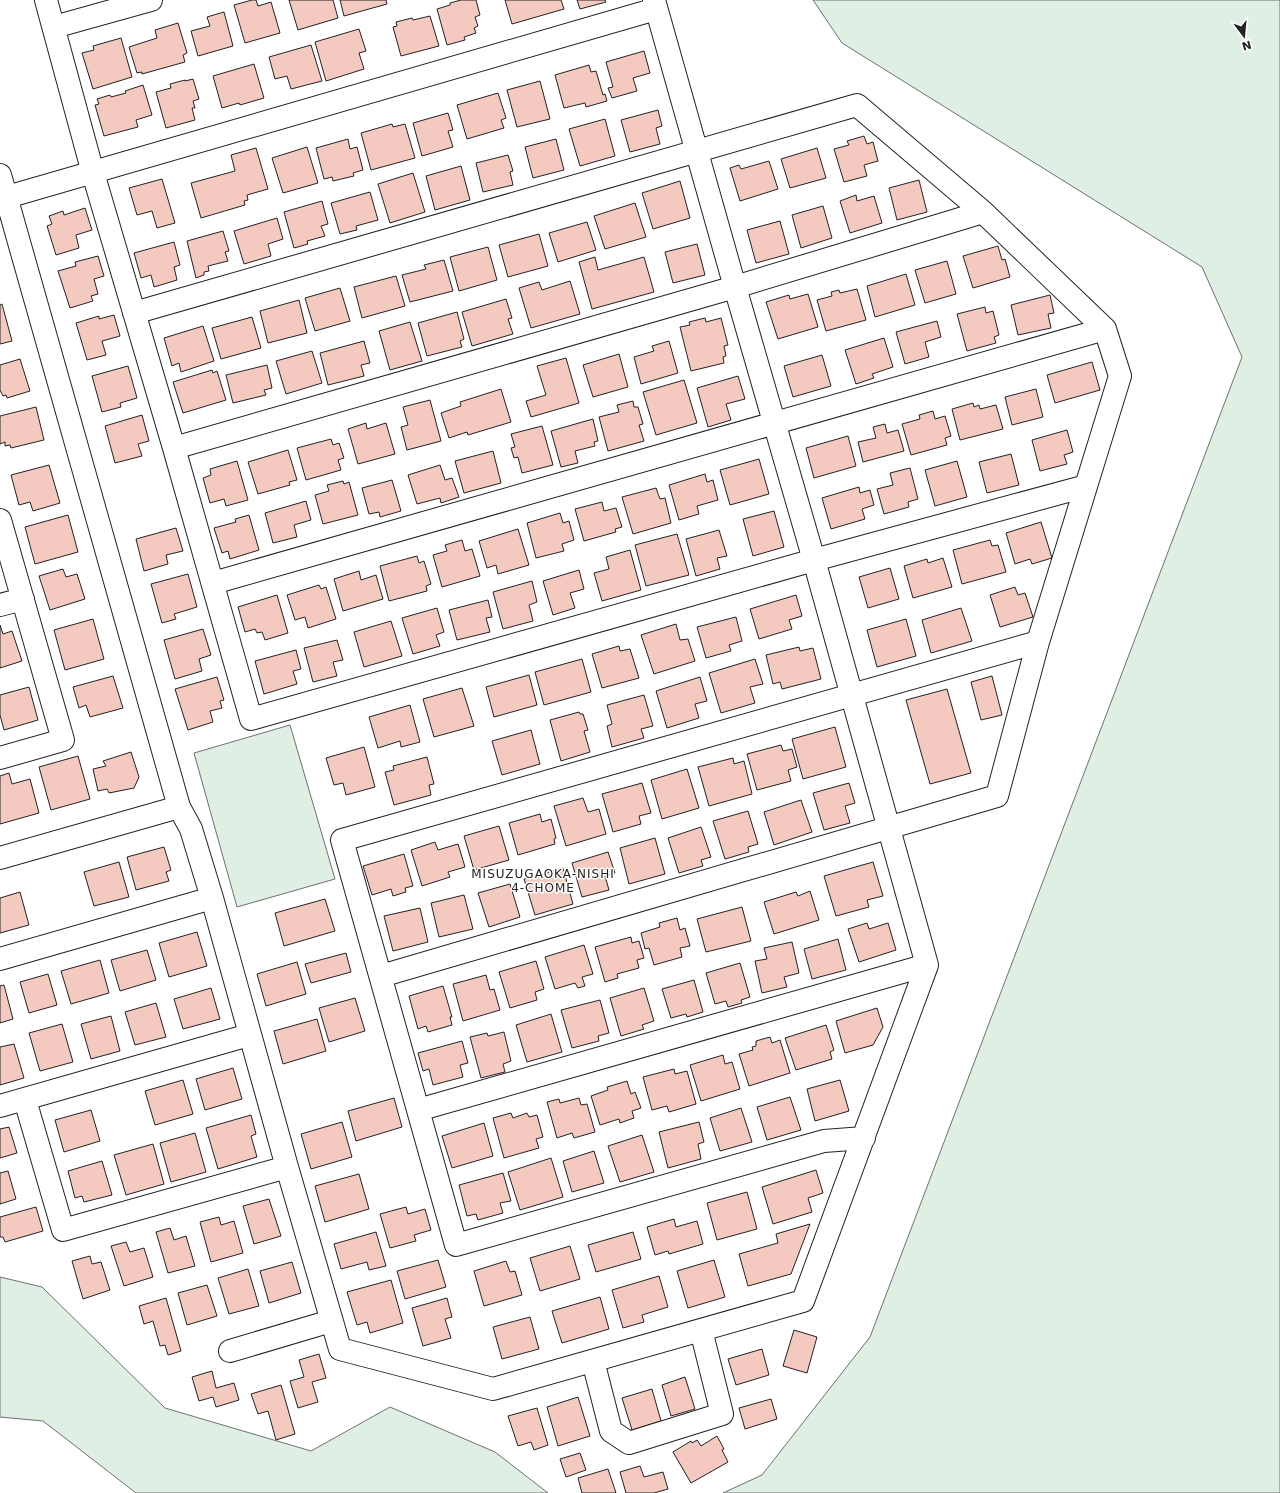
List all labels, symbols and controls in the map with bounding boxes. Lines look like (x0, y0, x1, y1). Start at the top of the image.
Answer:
north arrow (1224, 16, 1264, 56)
text: N (1240, 38, 1253, 53)
district label: MISUZUGAOKA-NISHI 4-CHOME (471, 867, 615, 895)

